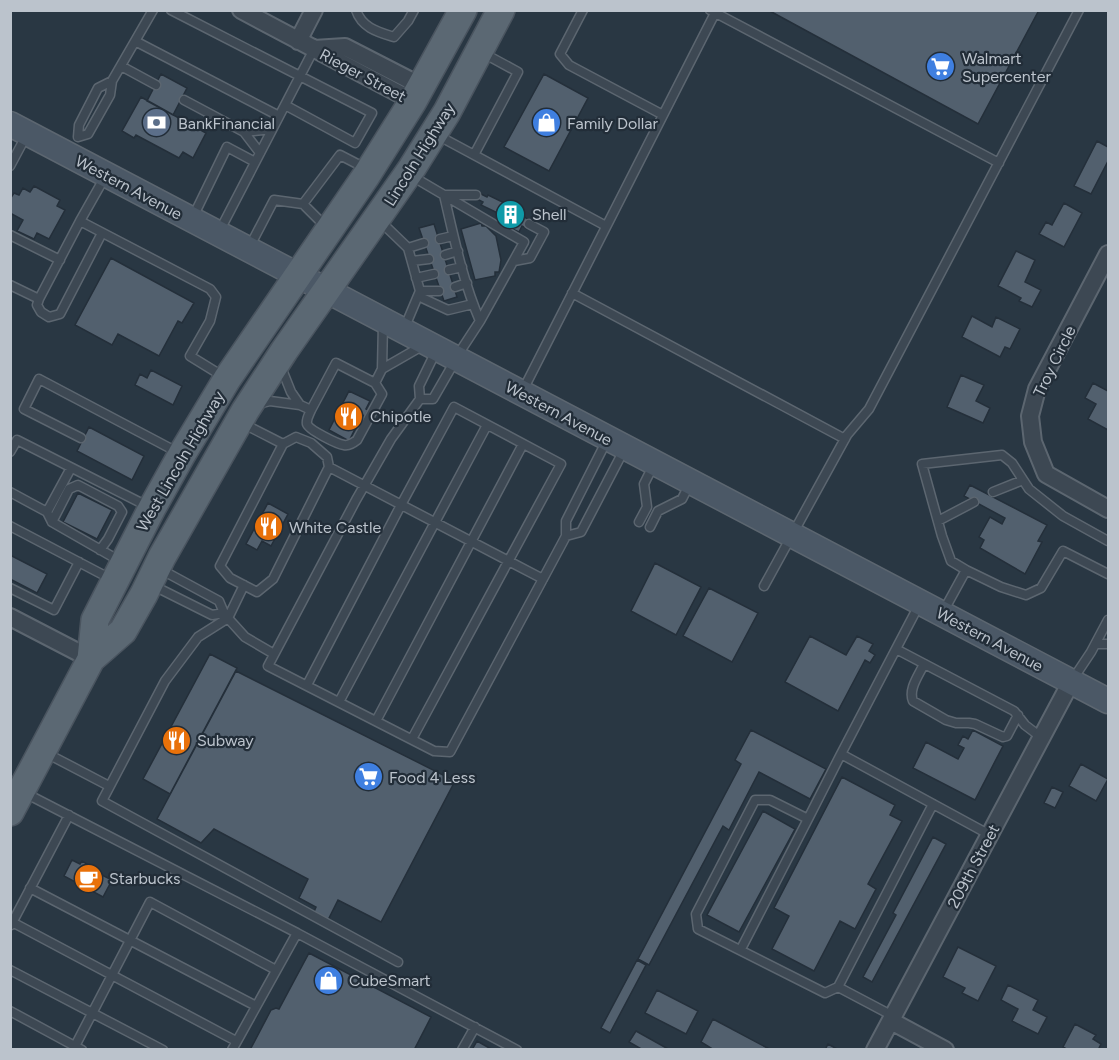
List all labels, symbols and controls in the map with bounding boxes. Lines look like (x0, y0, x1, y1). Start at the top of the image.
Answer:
street label: Rieger Street (316, 45, 409, 106)
place label: Walmart Supercenter (962, 49, 1051, 86)
supermarket icon: Walmart Supercenter (925, 51, 957, 83)
street label: Lincoln Highway (380, 99, 459, 209)
bank icon: BankFinancial (141, 107, 173, 139)
shop icon: Family Dollar (530, 107, 562, 139)
place label: BankFinancial (178, 114, 275, 133)
place label: Family Dollar (567, 114, 658, 133)
street label: Western Avenue (72, 151, 186, 224)
building icon: Shell (495, 198, 527, 230)
place label: Shell (532, 205, 567, 224)
street label: Troy Circle (1029, 322, 1080, 400)
street label: Western Avenue (502, 377, 616, 450)
street label: West Lincoln Highway (132, 387, 229, 535)
restaurant icon: Chipotle (333, 400, 365, 432)
place label: Chipotle (370, 407, 431, 426)
restaurant icon: White Castle (252, 511, 284, 543)
place label: White Castle (289, 518, 381, 537)
street label: Western Avenue (933, 603, 1047, 676)
restaurant icon: Subway (160, 724, 192, 756)
place label: Subway (197, 731, 254, 750)
supermarket icon: Food 4 Less (352, 761, 384, 793)
place label: Food 4 Less (389, 768, 475, 787)
street label: 209th Street (943, 821, 1003, 911)
cafe icon: Starbucks (72, 862, 104, 894)
place label: Starbucks (109, 869, 181, 888)
shop icon: CubeSmart (312, 964, 344, 996)
place label: CubeSmart (349, 971, 431, 990)

